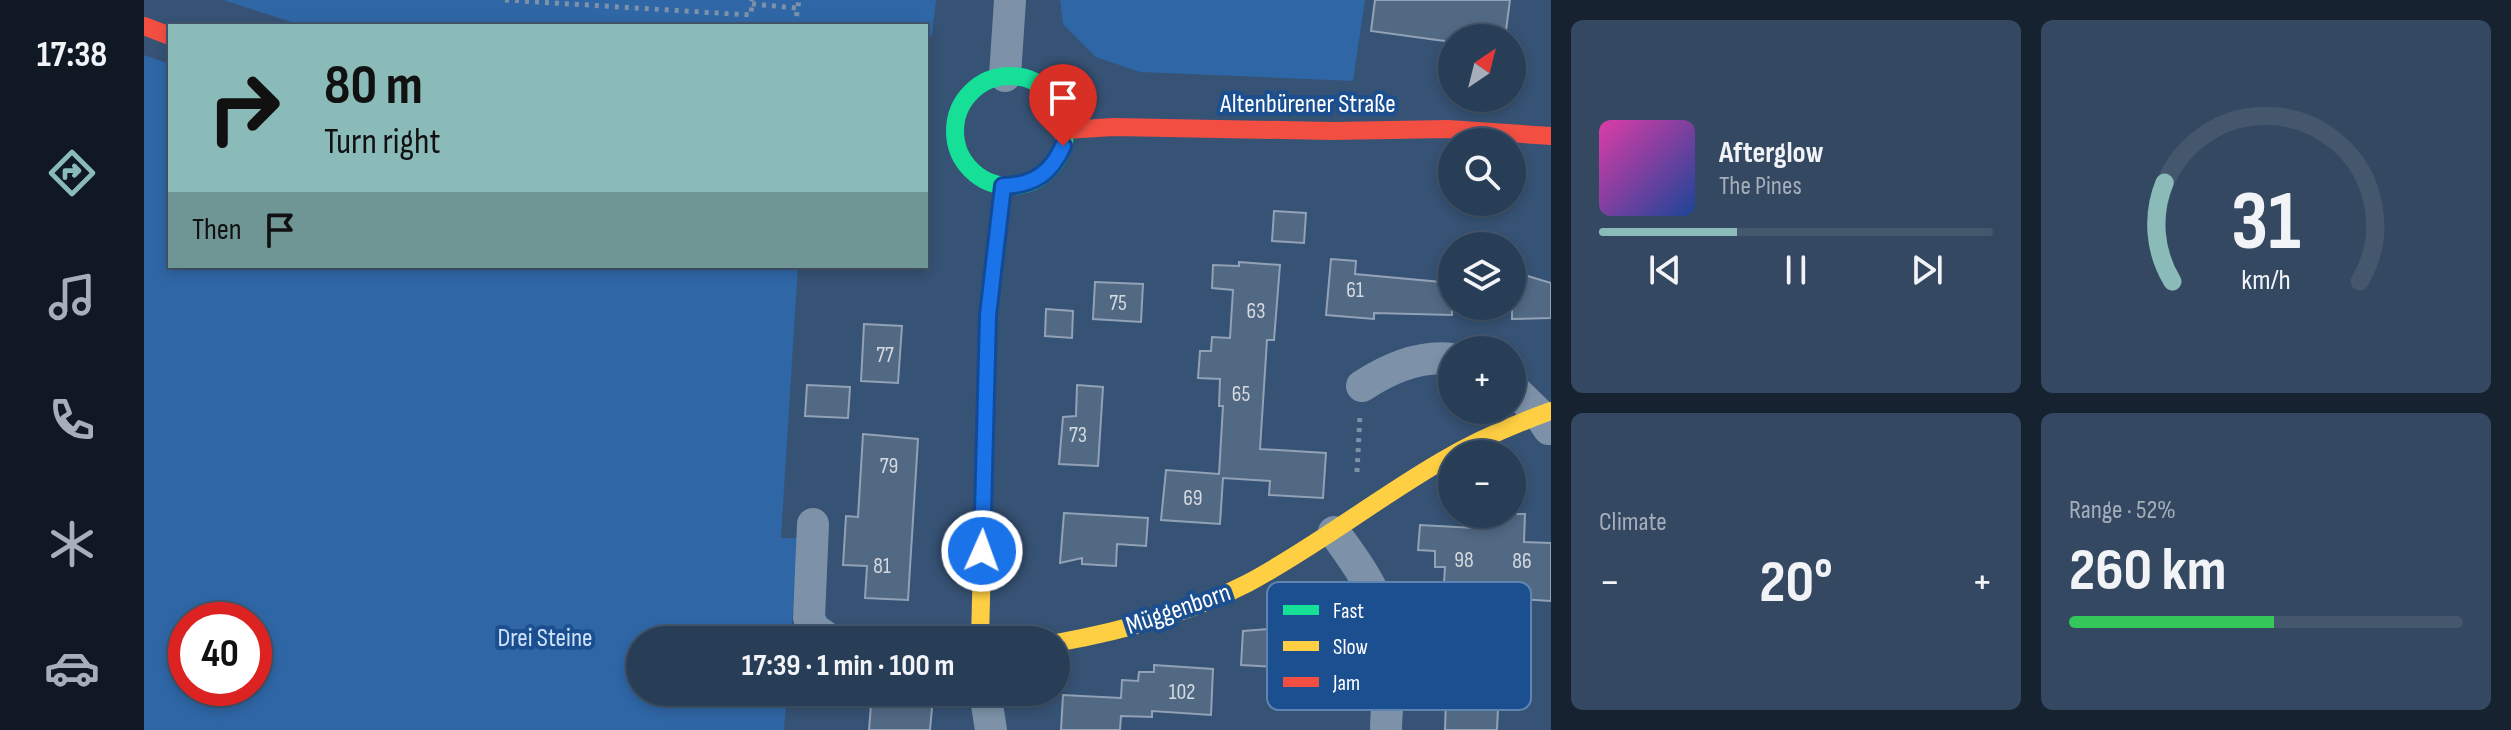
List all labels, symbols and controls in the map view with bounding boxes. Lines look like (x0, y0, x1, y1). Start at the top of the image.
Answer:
north arrow (1438, 24, 1526, 112)
map controls (1438, 24, 1526, 528)
text: 17:38 (37, 34, 107, 77)
text: 80 m (324, 53, 423, 120)
icon: right (192, 56, 296, 160)
pin (1029, 64, 1097, 146)
icon: arrive (1041, 76, 1085, 120)
street label: Altenbürener Straße (1219, 89, 1396, 120)
text: Turn right (324, 121, 441, 164)
button: search (1438, 128, 1526, 216)
text: Afterglow (1719, 135, 1824, 171)
icon: directions (44, 145, 100, 201)
text: The Pines (1719, 171, 1802, 202)
text: 31 (2231, 173, 2301, 273)
icon: arrive (258, 208, 302, 252)
text: Then (192, 212, 242, 248)
button: layers (1438, 232, 1526, 320)
icon: previous (1643, 248, 1687, 292)
icon: pause (1774, 248, 1818, 292)
icon: next (1905, 248, 1949, 292)
text: km/h (2241, 263, 2291, 298)
icon: music (44, 269, 100, 325)
house number: 61 (1346, 277, 1364, 304)
house number: 75 (1109, 290, 1127, 317)
house number: 63 (1247, 298, 1265, 325)
button: + (1438, 336, 1526, 424)
house number: 77 (876, 342, 894, 369)
house number: 65 (1232, 381, 1250, 408)
icon: phone (44, 392, 100, 448)
house number: 73 (1069, 422, 1087, 449)
button: − (1438, 440, 1526, 528)
house number: 79 (880, 453, 898, 480)
house number: 69 (1183, 485, 1203, 512)
text: Range · 52% (2069, 495, 2176, 526)
text: Climate (1599, 507, 1667, 538)
position arrow (940, 509, 1024, 593)
icon: climate (44, 516, 100, 572)
text: 260 km (2069, 535, 2227, 607)
house number: 98 (1454, 547, 1474, 574)
text: 20° (1759, 547, 1833, 619)
house number: 86 (1512, 548, 1532, 575)
house number: 81 (873, 553, 891, 580)
text: − (1599, 556, 1621, 609)
text: + (1971, 556, 1993, 609)
street label: Müggenborn (1122, 577, 1235, 642)
legend (1267, 582, 1531, 710)
text: Fast (1333, 598, 1364, 625)
speed limit sign: 40 (168, 602, 272, 706)
park label: Drei Steine (498, 623, 592, 654)
text: Slow (1333, 634, 1368, 661)
icon: car (44, 640, 100, 696)
text: 17:39 · 1 min · 100 m (742, 648, 954, 684)
text: Jam (1332, 670, 1360, 697)
house number: 102 (1169, 679, 1195, 706)

